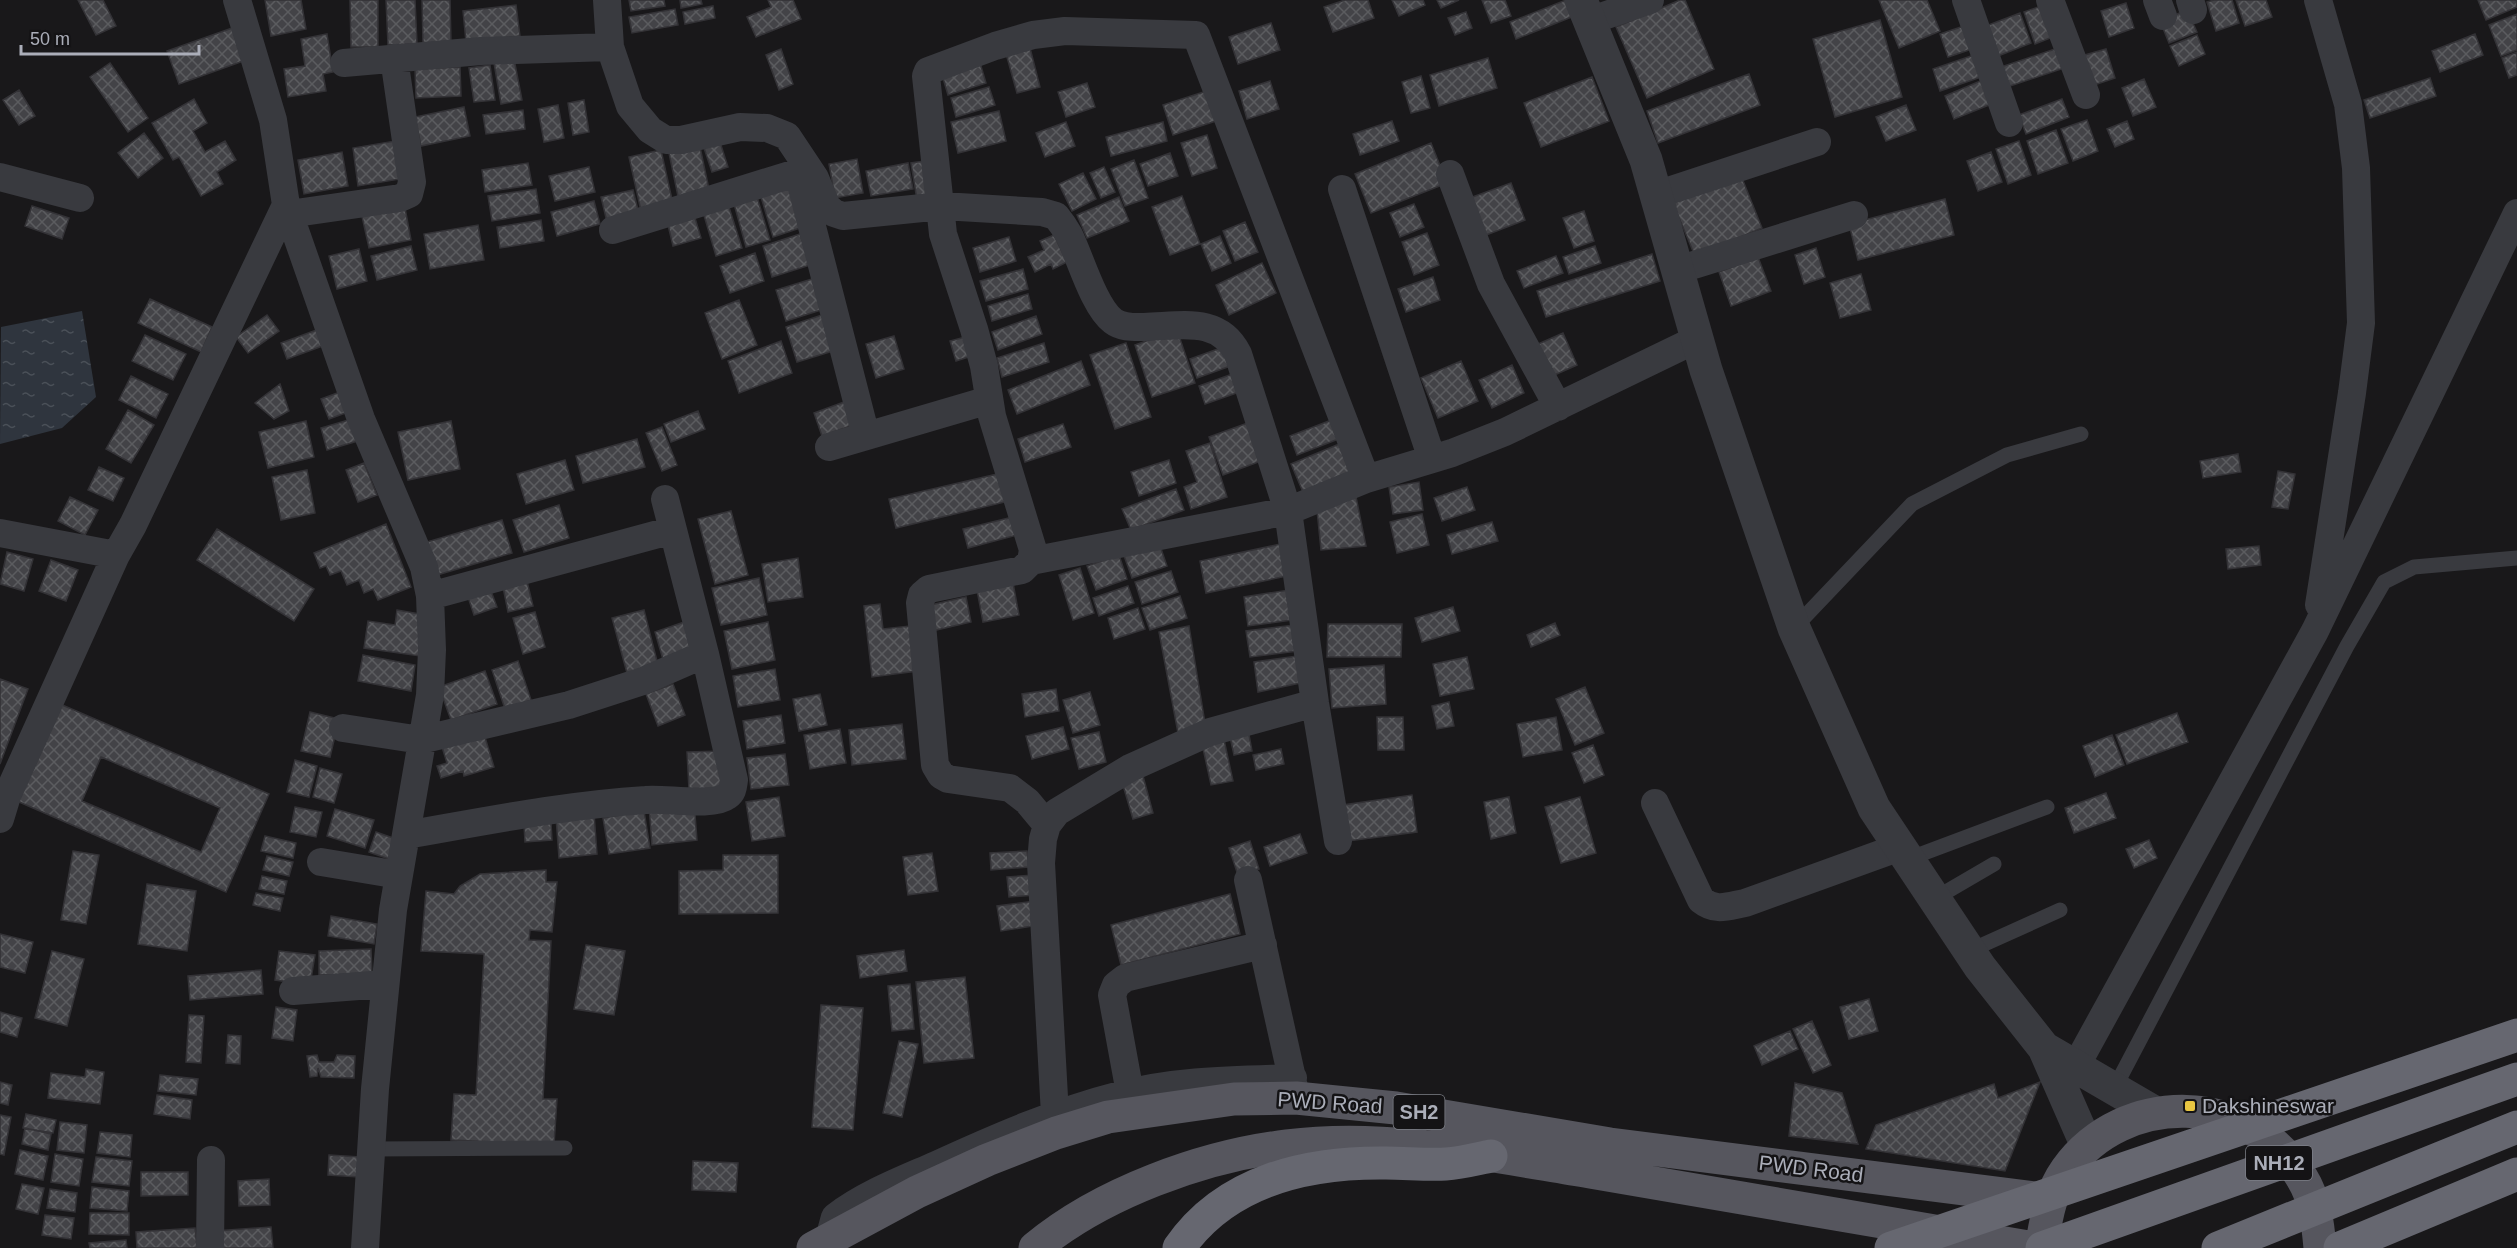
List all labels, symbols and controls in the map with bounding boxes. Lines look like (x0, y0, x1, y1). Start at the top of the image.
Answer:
scale bar (21, 18, 200, 56)
text: 50 m (30, 29, 70, 49)
street label: PWD Road (1277, 1087, 1383, 1118)
place label: Dakshineswar (2202, 1094, 2334, 1117)
road number: SH2 (1394, 1095, 1444, 1129)
marker: Dakshineswar (2183, 1099, 2197, 1113)
road number: NH12 (2246, 1146, 2312, 1180)
street label: PWD Road (1758, 1151, 1865, 1186)

